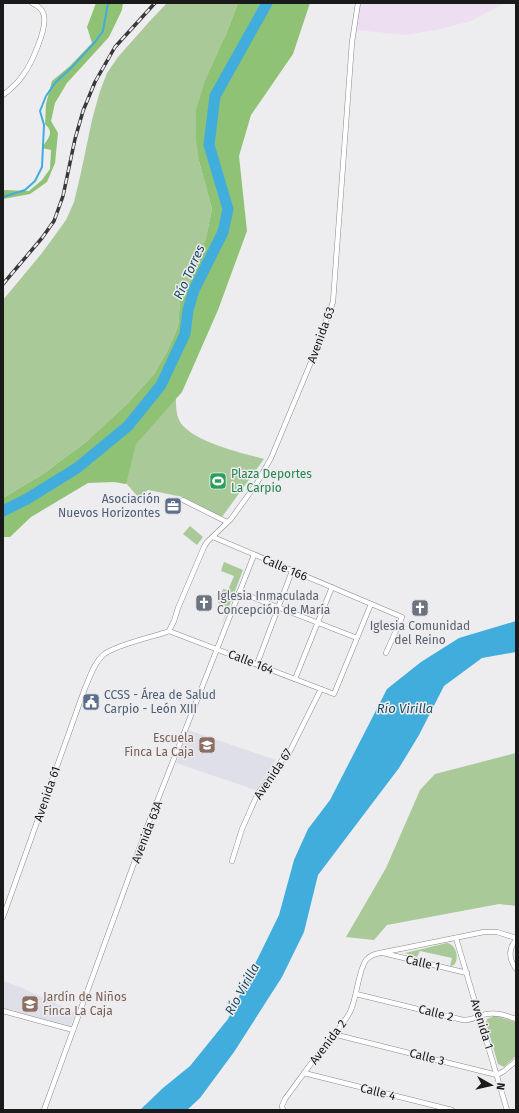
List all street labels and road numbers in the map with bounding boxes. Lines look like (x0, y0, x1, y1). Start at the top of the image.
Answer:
street label: Avenida 63 (304, 305, 338, 365)
street label: Calle 166 (260, 552, 310, 584)
street label: Calle 164 (226, 647, 276, 677)
street label: Avenida 67 (251, 746, 295, 802)
street label: Avenida 61 (31, 765, 63, 823)
street label: Avenida 63A (129, 799, 165, 865)
street label: Calle 1 (404, 952, 442, 974)
street label: Avenida 1 (468, 997, 496, 1051)
street label: Calle 2 (417, 1002, 455, 1024)
street label: Avenida 2 (307, 1017, 349, 1067)
street label: Calle 3 (408, 1046, 446, 1068)
street label: Calle 4 (359, 1081, 398, 1103)

